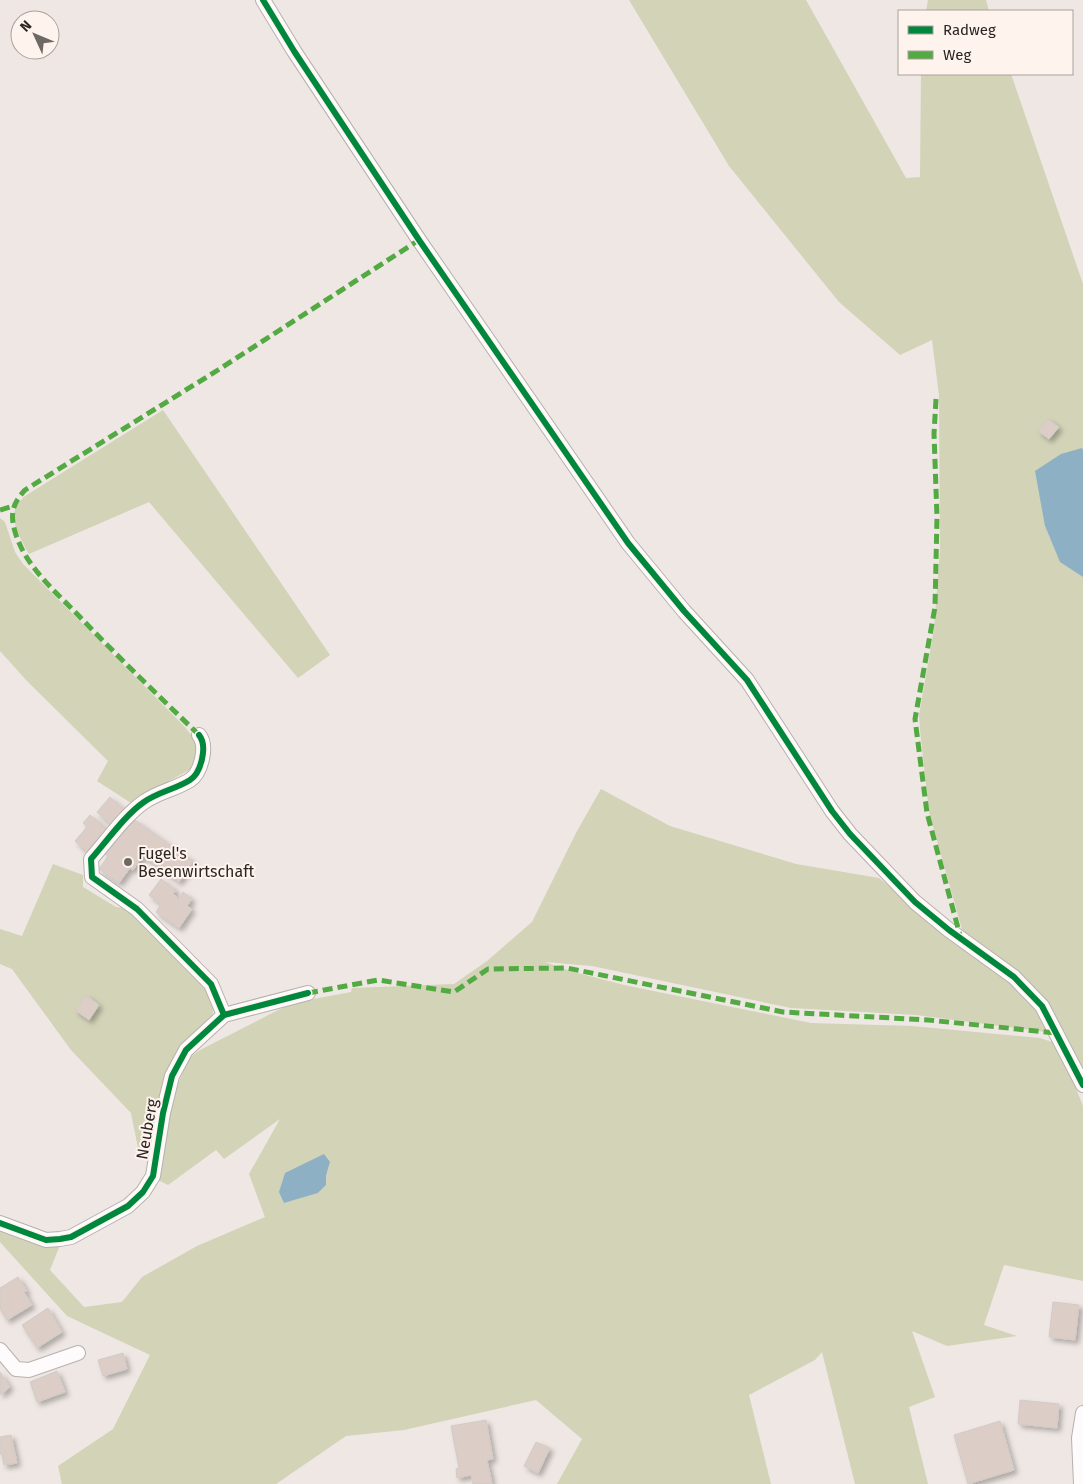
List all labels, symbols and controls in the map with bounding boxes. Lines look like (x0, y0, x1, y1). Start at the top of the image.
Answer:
north arrow (10, 10, 60, 60)
legend (898, 10, 1073, 75)
text: N (17, 17, 35, 36)
text: Radweg (943, 21, 996, 39)
text: Weg (943, 46, 971, 64)
place label: Fugel's Besenwirtschaft (138, 844, 255, 881)
marker: Fugel's Besenwirtschaft (122, 856, 134, 868)
street label: Neuberg (132, 1096, 162, 1161)

